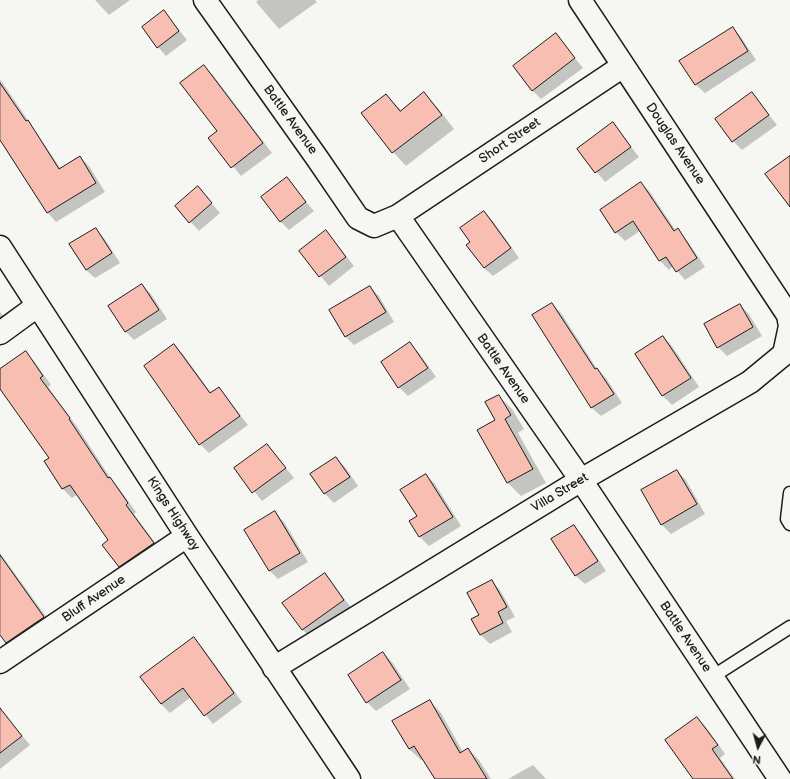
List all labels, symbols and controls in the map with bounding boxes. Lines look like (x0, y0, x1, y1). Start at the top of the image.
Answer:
street label: Battle Avenue (260, 82, 320, 158)
street label: Douglas Avenue (642, 100, 708, 188)
street label: Short Street (476, 115, 544, 167)
street label: Battle Avenue (473, 331, 533, 407)
street label: Villa Street (529, 470, 591, 516)
street label: Kings Highway (143, 474, 203, 554)
street label: Bluff Avenue (59, 572, 129, 626)
street label: Battle Avenue (656, 599, 714, 675)
north arrow (738, 727, 778, 767)
text: N (752, 753, 761, 766)

